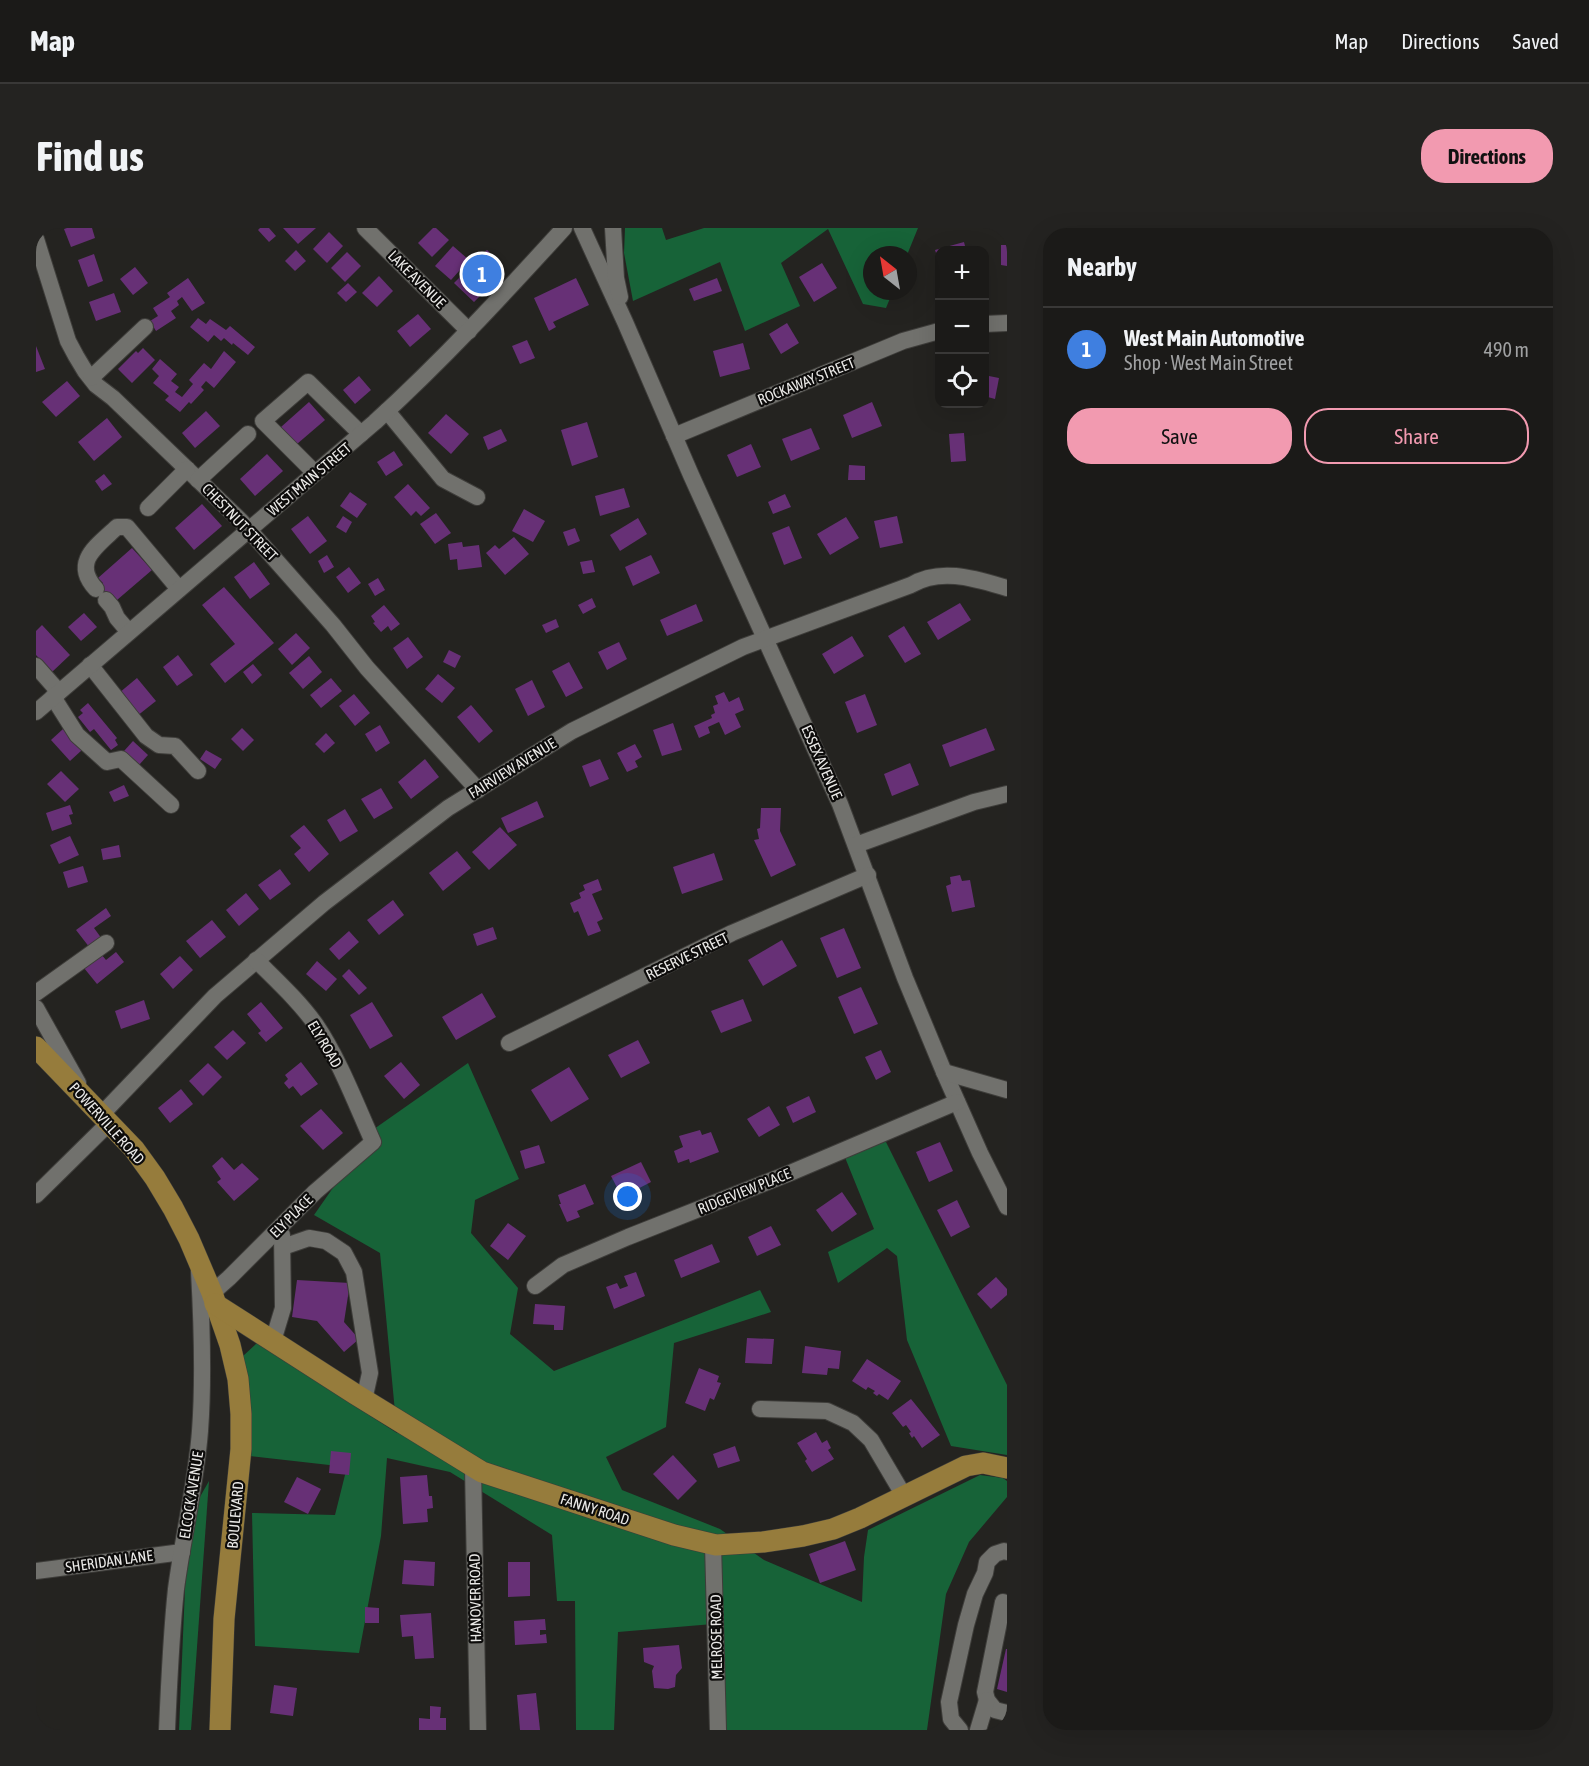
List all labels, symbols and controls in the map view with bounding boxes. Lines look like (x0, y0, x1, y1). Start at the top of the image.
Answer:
text: Map (30, 25, 75, 57)
text: Map (1334, 29, 1368, 53)
text: Directions (1401, 29, 1480, 53)
text: Saved (1513, 29, 1559, 53)
button: Directions (1421, 129, 1553, 183)
text: Find us (36, 132, 144, 180)
north arrow (863, 246, 917, 300)
map controls (935, 246, 989, 408)
button: + (935, 246, 989, 300)
street label: LAKE AVENUE (385, 247, 450, 312)
pin: 1 (462, 252, 502, 296)
text: Nearby (1067, 252, 1137, 282)
button: − (935, 300, 989, 354)
text: West Main Automotive (1124, 325, 1304, 351)
text: 1 (1082, 338, 1091, 361)
text: 490 m (1484, 338, 1529, 361)
text: Shop · West Main Street (1124, 351, 1293, 374)
street label: ROCKAWAY STREET (755, 354, 857, 408)
button: locate (935, 354, 989, 408)
button: Save (1067, 408, 1292, 464)
button: Share (1304, 408, 1529, 464)
street label: WEST MAIN STREET (264, 439, 355, 519)
street label: CHESTNUT STREET (199, 480, 281, 564)
street label: ESSEX AVENUE (798, 722, 846, 802)
street label: FAIRVIEW AVENUE (465, 734, 559, 802)
street label: RESERVE STREET (643, 929, 731, 983)
street label: ELY ROAD (304, 1017, 346, 1071)
street label: POWERVILLE ROAD (66, 1079, 148, 1167)
street label: RIDGEVIEW PLACE (695, 1164, 793, 1217)
your location (613, 1182, 642, 1211)
street label: ELY PLACE (266, 1191, 316, 1241)
street label: ELCOCK AVENUE (176, 1450, 206, 1540)
street label: BOULEVARD (224, 1481, 246, 1549)
street label: FANNY ROAD (558, 1490, 632, 1528)
street label: SHERIDAN LANE (64, 1546, 154, 1576)
street label: HANOVER ROAD (466, 1554, 484, 1642)
street label: MELROSE ROAD (707, 1594, 725, 1680)

